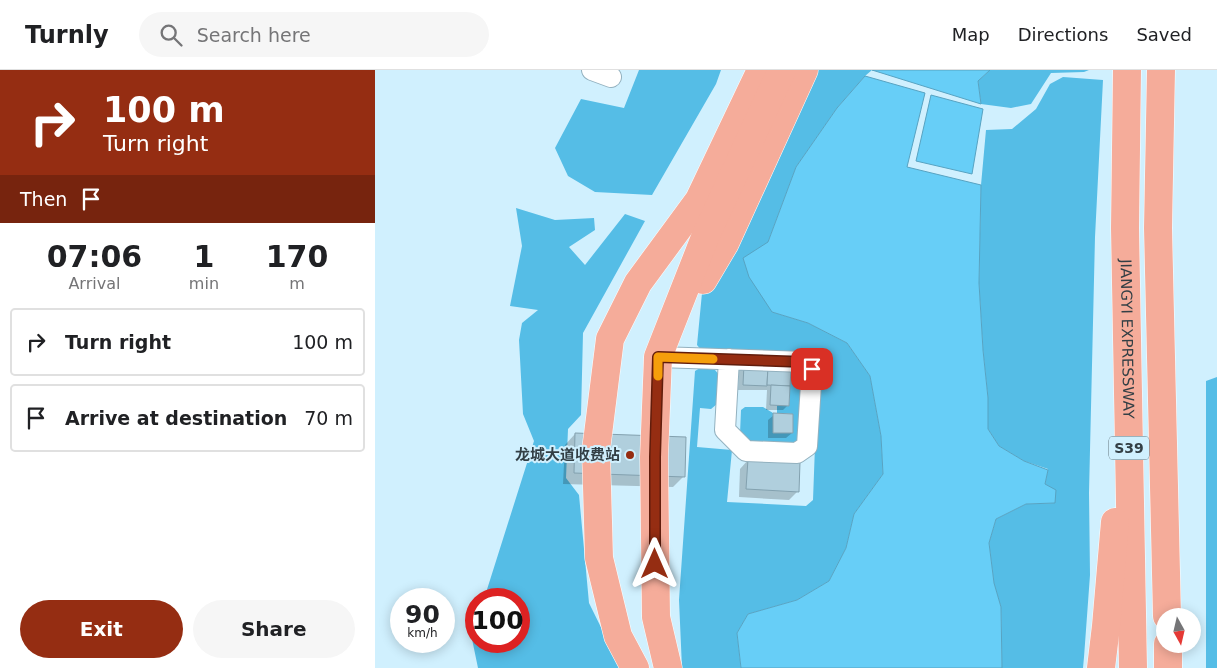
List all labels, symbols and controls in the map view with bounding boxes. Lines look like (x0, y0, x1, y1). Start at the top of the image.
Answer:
search box (139, 12, 489, 57)
text: Turnly (25, 21, 109, 49)
icon: search (157, 21, 185, 49)
text: Search here (197, 24, 311, 46)
text: Map (952, 24, 990, 45)
text: Directions (1018, 24, 1108, 45)
text: Saved (1136, 24, 1192, 45)
icon: right (20, 90, 85, 155)
text: 100 m (103, 90, 225, 130)
text: Turn right (103, 131, 208, 156)
icon: arrive (77, 185, 105, 213)
text: Then (20, 188, 67, 210)
text: 07:06 (47, 239, 142, 274)
text: 1 (193, 239, 214, 274)
text: 170 (266, 239, 328, 274)
street label: JIANGYI EXPRESSWAY (1117, 258, 1137, 420)
text: Arrival (68, 274, 120, 293)
text: min (189, 274, 219, 293)
text: m (289, 274, 305, 293)
icon: right (22, 328, 50, 356)
text: Turn right (65, 331, 171, 353)
text: 100 m (292, 331, 353, 353)
pin (791, 348, 833, 390)
icon: arrive (798, 355, 826, 383)
icon: arrive (22, 404, 50, 432)
text: Arrive at destination (65, 407, 287, 429)
text: 70 m (304, 407, 353, 429)
road number: S39 (1109, 436, 1149, 459)
place label: 龙城大道收费站 (515, 446, 620, 464)
marker: 龙城大道收费站 (624, 449, 636, 461)
position arrow (628, 537, 680, 589)
speed limit sign: 100 (465, 588, 530, 653)
button: Exit (20, 600, 183, 658)
button: Share (193, 600, 355, 658)
text: 90 (405, 600, 440, 629)
north arrow (1156, 608, 1201, 652)
map controls (1156, 608, 1201, 653)
text: km/h (407, 626, 438, 640)

